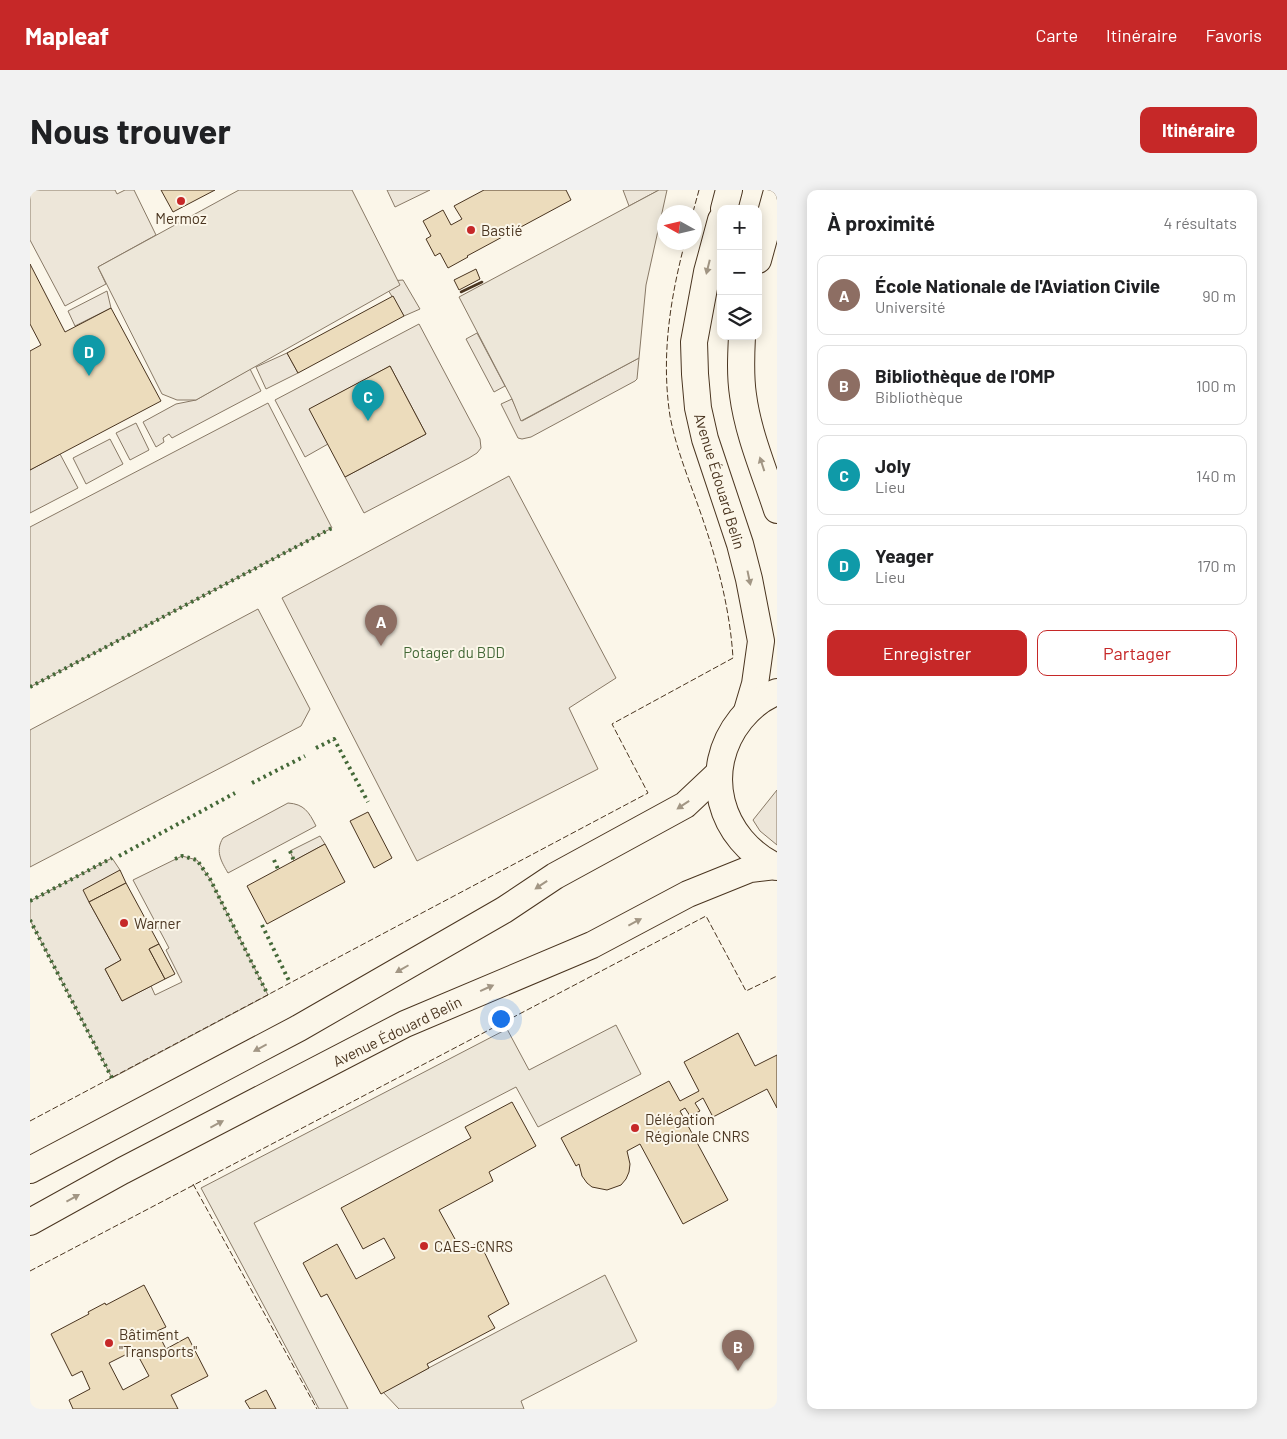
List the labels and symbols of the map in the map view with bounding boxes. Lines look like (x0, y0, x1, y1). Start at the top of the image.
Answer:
marker: Mermoz (175, 195, 187, 207)
north arrow (657, 205, 702, 250)
place label: Mermoz (155, 209, 207, 227)
place label: Bastié (481, 221, 522, 239)
marker: Bastié (465, 224, 477, 236)
one-way arrow (704, 260, 712, 275)
pin: D (73, 335, 105, 376)
pin: C (352, 380, 384, 421)
street label: Avenue Édouard Belin (691, 411, 749, 551)
one-way arrow (757, 456, 765, 471)
one-way arrow (745, 571, 753, 586)
pin: A (365, 605, 397, 646)
park label: Potager du BDD (403, 643, 505, 661)
one-way arrow (676, 800, 689, 810)
one-way arrow (534, 880, 548, 890)
place label: Warner (134, 914, 182, 932)
marker: Warner (118, 917, 130, 929)
one-way arrow (629, 917, 642, 926)
one-way arrow (395, 964, 409, 973)
one-way arrow (480, 984, 494, 992)
street label: Avenue Édouard Belin (330, 992, 464, 1070)
your location (488, 1006, 514, 1032)
one-way arrow (253, 1044, 268, 1052)
place label: Délégation Régionale CNRS (645, 1110, 750, 1145)
one-way arrow (210, 1119, 224, 1128)
marker: Délégation Régionale CNRS (629, 1122, 641, 1134)
one-way arrow (66, 1194, 80, 1203)
place label: CAES-CNRS (434, 1237, 513, 1255)
marker: CAES-CNRS (418, 1240, 430, 1252)
place label: Bâtiment "Transports" (119, 1325, 197, 1360)
pin: B (722, 1330, 754, 1371)
marker: Bâtiment "Transports" (103, 1337, 115, 1349)

